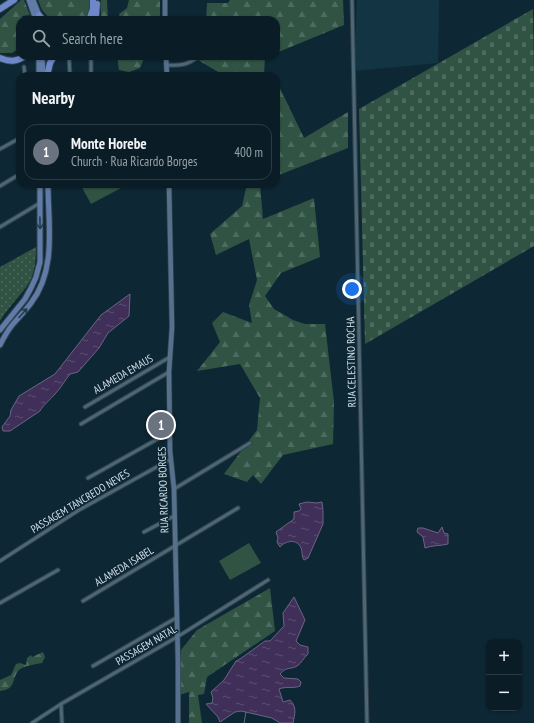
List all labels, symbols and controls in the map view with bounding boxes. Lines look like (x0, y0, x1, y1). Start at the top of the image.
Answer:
search box (16, 16, 280, 60)
icon: search (30, 27, 52, 49)
text: Search here (62, 29, 123, 48)
text: Nearby (32, 87, 75, 109)
text: Monte Horebe (71, 134, 147, 153)
text: 1 (43, 144, 49, 161)
text: 400 m (234, 144, 263, 161)
text: Church · Rua Ricardo Borges (71, 153, 197, 170)
one-way arrow (37, 216, 44, 229)
your location (342, 279, 362, 299)
one-way arrow (18, 308, 27, 318)
street label: RUA CELESTINO ROCHA (343, 316, 359, 408)
street label: ALAMEDA EMAUS (91, 351, 156, 397)
pin: 1 (148, 410, 174, 440)
street label: RUA RICARDO BORGES (154, 446, 172, 533)
street label: PASSAGEM TANCREDO NEVES (28, 466, 132, 536)
street label: ALAMEDA ISABEL (92, 543, 156, 589)
street label: PASSAGEM NATAL (113, 622, 179, 668)
map controls (486, 639, 522, 711)
button: + (486, 639, 522, 675)
button: − (486, 675, 522, 711)

